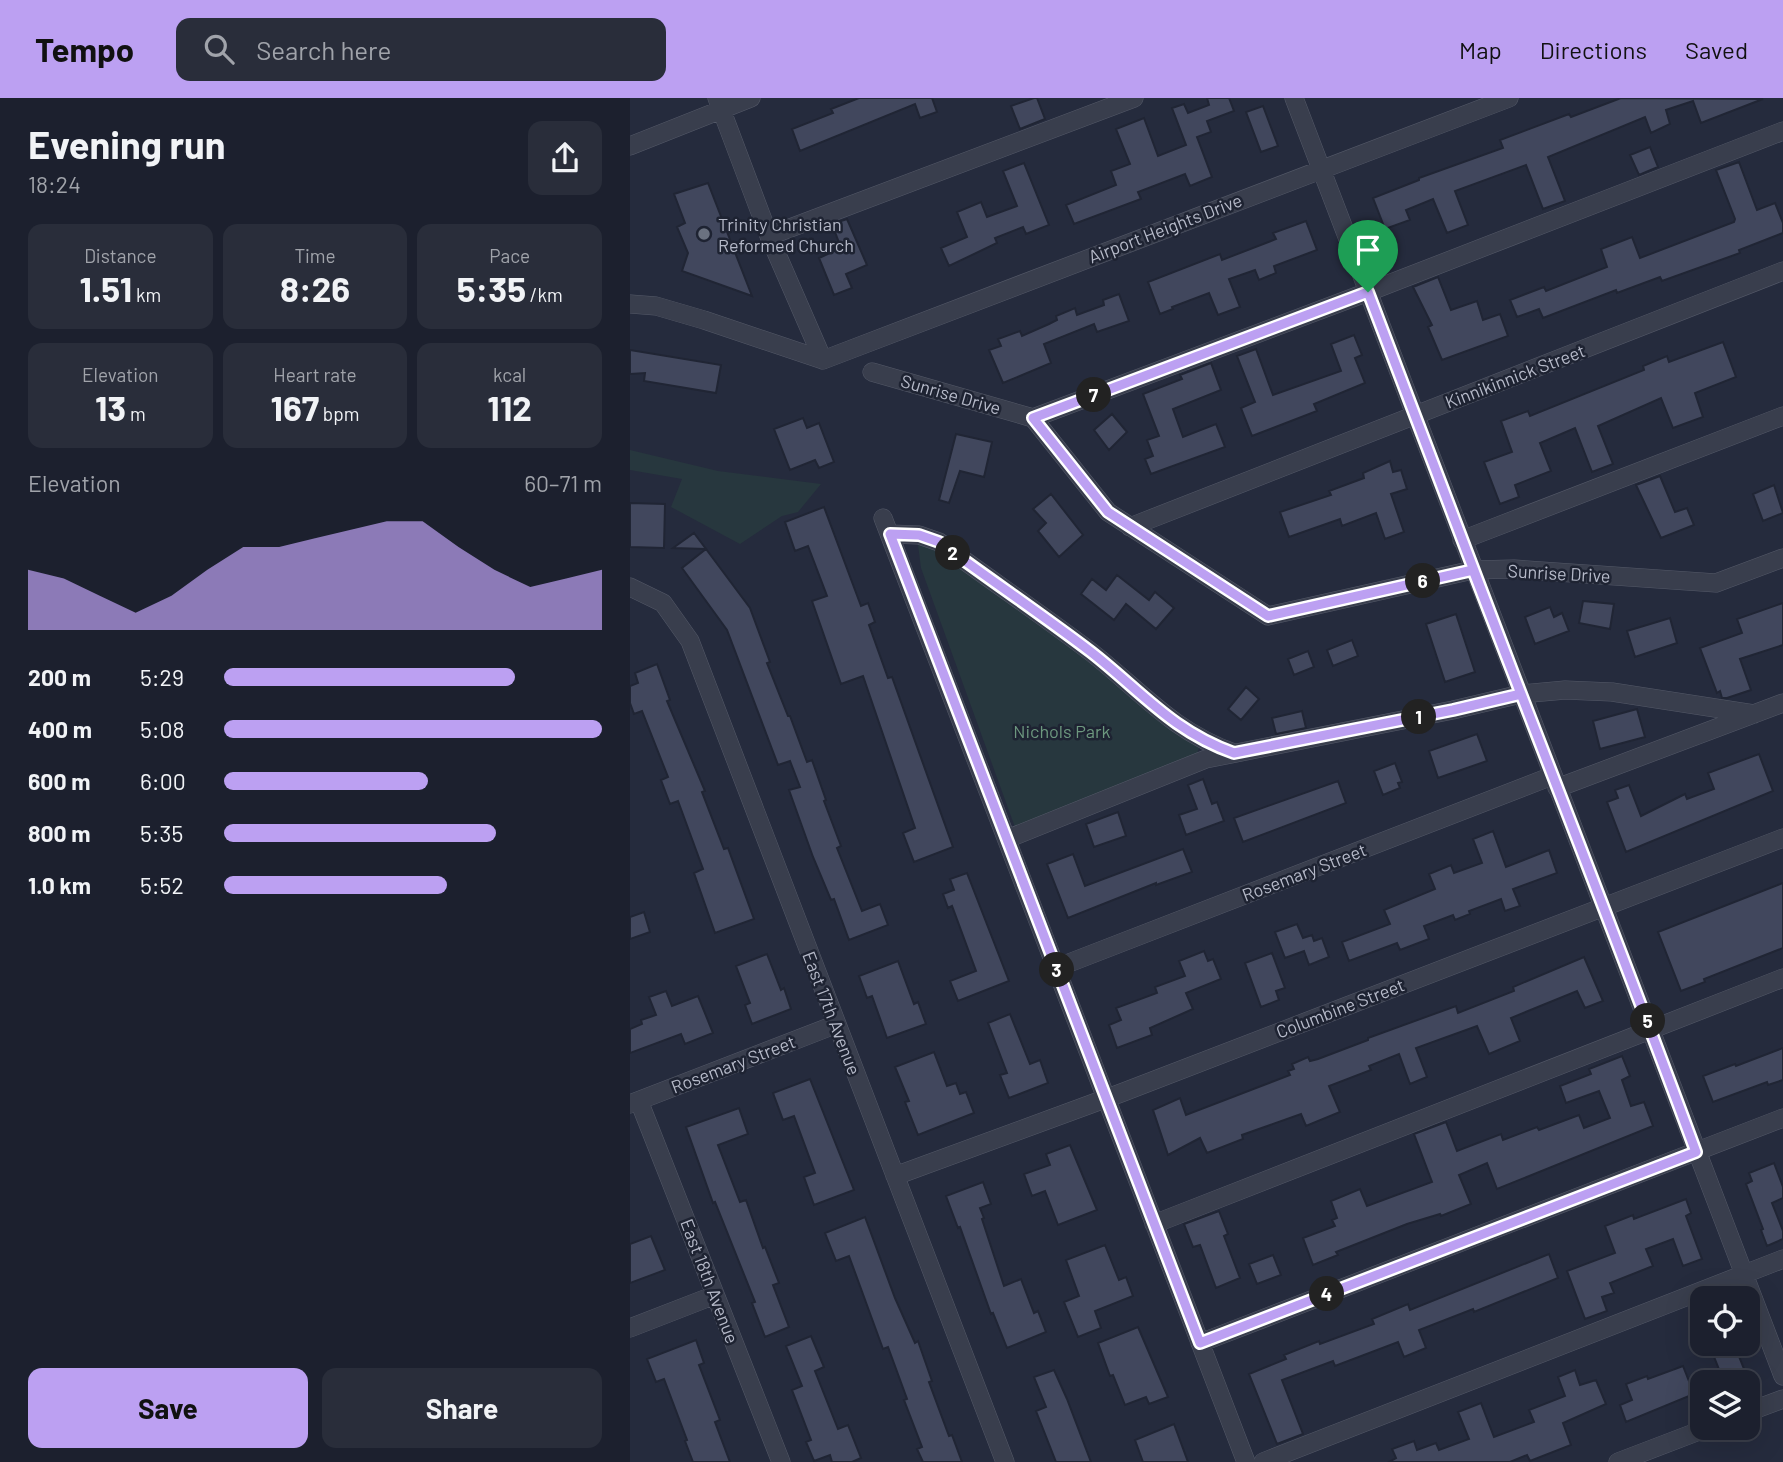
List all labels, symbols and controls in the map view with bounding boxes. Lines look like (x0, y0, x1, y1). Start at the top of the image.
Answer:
search box (176, 18, 666, 81)
text: Tempo (35, 29, 134, 69)
icon: search (200, 30, 238, 68)
text: Search here (256, 34, 391, 65)
text: Map (1459, 35, 1502, 64)
text: Directions (1540, 35, 1647, 64)
text: Saved (1685, 35, 1748, 64)
text: Evening run (28, 121, 226, 167)
button: share (528, 121, 602, 195)
text: 18:24 (28, 170, 81, 198)
street label: Airport Heights Drive (1085, 189, 1245, 267)
place label: Trinity Christian Reformed Church (718, 213, 854, 256)
pin (1338, 220, 1398, 292)
marker: Trinity Christian Reformed Church (696, 226, 712, 242)
icon: arrive (1349, 231, 1387, 269)
text: Distance (84, 244, 157, 267)
text: Time (294, 244, 336, 267)
text: Pace (489, 244, 530, 267)
text: 1.51 (79, 267, 132, 309)
text: 8:26 (280, 267, 350, 309)
text: 5:35 (457, 267, 526, 309)
text: km (132, 283, 161, 306)
text: /km (526, 283, 563, 306)
street label: Kinnikinnick Street (1442, 339, 1588, 413)
text: Elevation (82, 363, 159, 386)
text: Heart rate (273, 363, 357, 386)
text: kcal (493, 363, 526, 386)
street label: Sunrise Drive (898, 369, 1004, 419)
pin: 7 (1077, 378, 1112, 412)
text: 7 (1089, 383, 1098, 406)
text: 13 (95, 386, 126, 428)
text: 167 (271, 386, 319, 428)
text: 112 (487, 386, 532, 428)
text: m (126, 402, 146, 425)
text: bpm (319, 402, 359, 425)
text: Elevation (28, 469, 121, 497)
text: 60–71 m (524, 469, 602, 497)
pin: 2 (936, 536, 970, 570)
text: 2 (947, 541, 958, 564)
street label: Sunrise Drive (1507, 559, 1611, 587)
pin: 6 (1406, 564, 1440, 598)
text: 6 (1417, 569, 1428, 592)
text: 200 m (28, 663, 91, 691)
text: 5:29 (140, 663, 184, 691)
pin: 1 (1402, 700, 1436, 734)
text: 1 (1415, 705, 1422, 728)
text: 400 m (28, 715, 92, 743)
text: 5:08 (140, 715, 185, 743)
park label: Nichols Park (1013, 720, 1111, 742)
text: 600 m (28, 767, 90, 795)
text: 6:00 (140, 767, 186, 795)
text: 800 m (28, 819, 90, 847)
text: 5:35 (140, 819, 183, 847)
street label: Rosemary Street (1239, 838, 1369, 906)
text: 1.0 km (28, 871, 91, 899)
text: 5:52 (140, 871, 184, 899)
street label: East 17th Avenue (798, 948, 866, 1078)
pin: 3 (1040, 952, 1074, 988)
text: 3 (1051, 958, 1062, 981)
street label: Columbine Street (1273, 973, 1407, 1043)
pin: 5 (1630, 1004, 1666, 1038)
text: 5 (1642, 1009, 1653, 1032)
street label: Rosemary Street (668, 1030, 798, 1098)
street label: East 18th Avenue (676, 1216, 744, 1346)
pin: 4 (1310, 1276, 1344, 1312)
text: 4 (1321, 1282, 1332, 1305)
map controls (1690, 1286, 1760, 1440)
button: locate (1690, 1286, 1760, 1356)
button: Save (28, 1368, 308, 1448)
button: Share (322, 1368, 602, 1448)
button: layers (1690, 1370, 1760, 1440)

